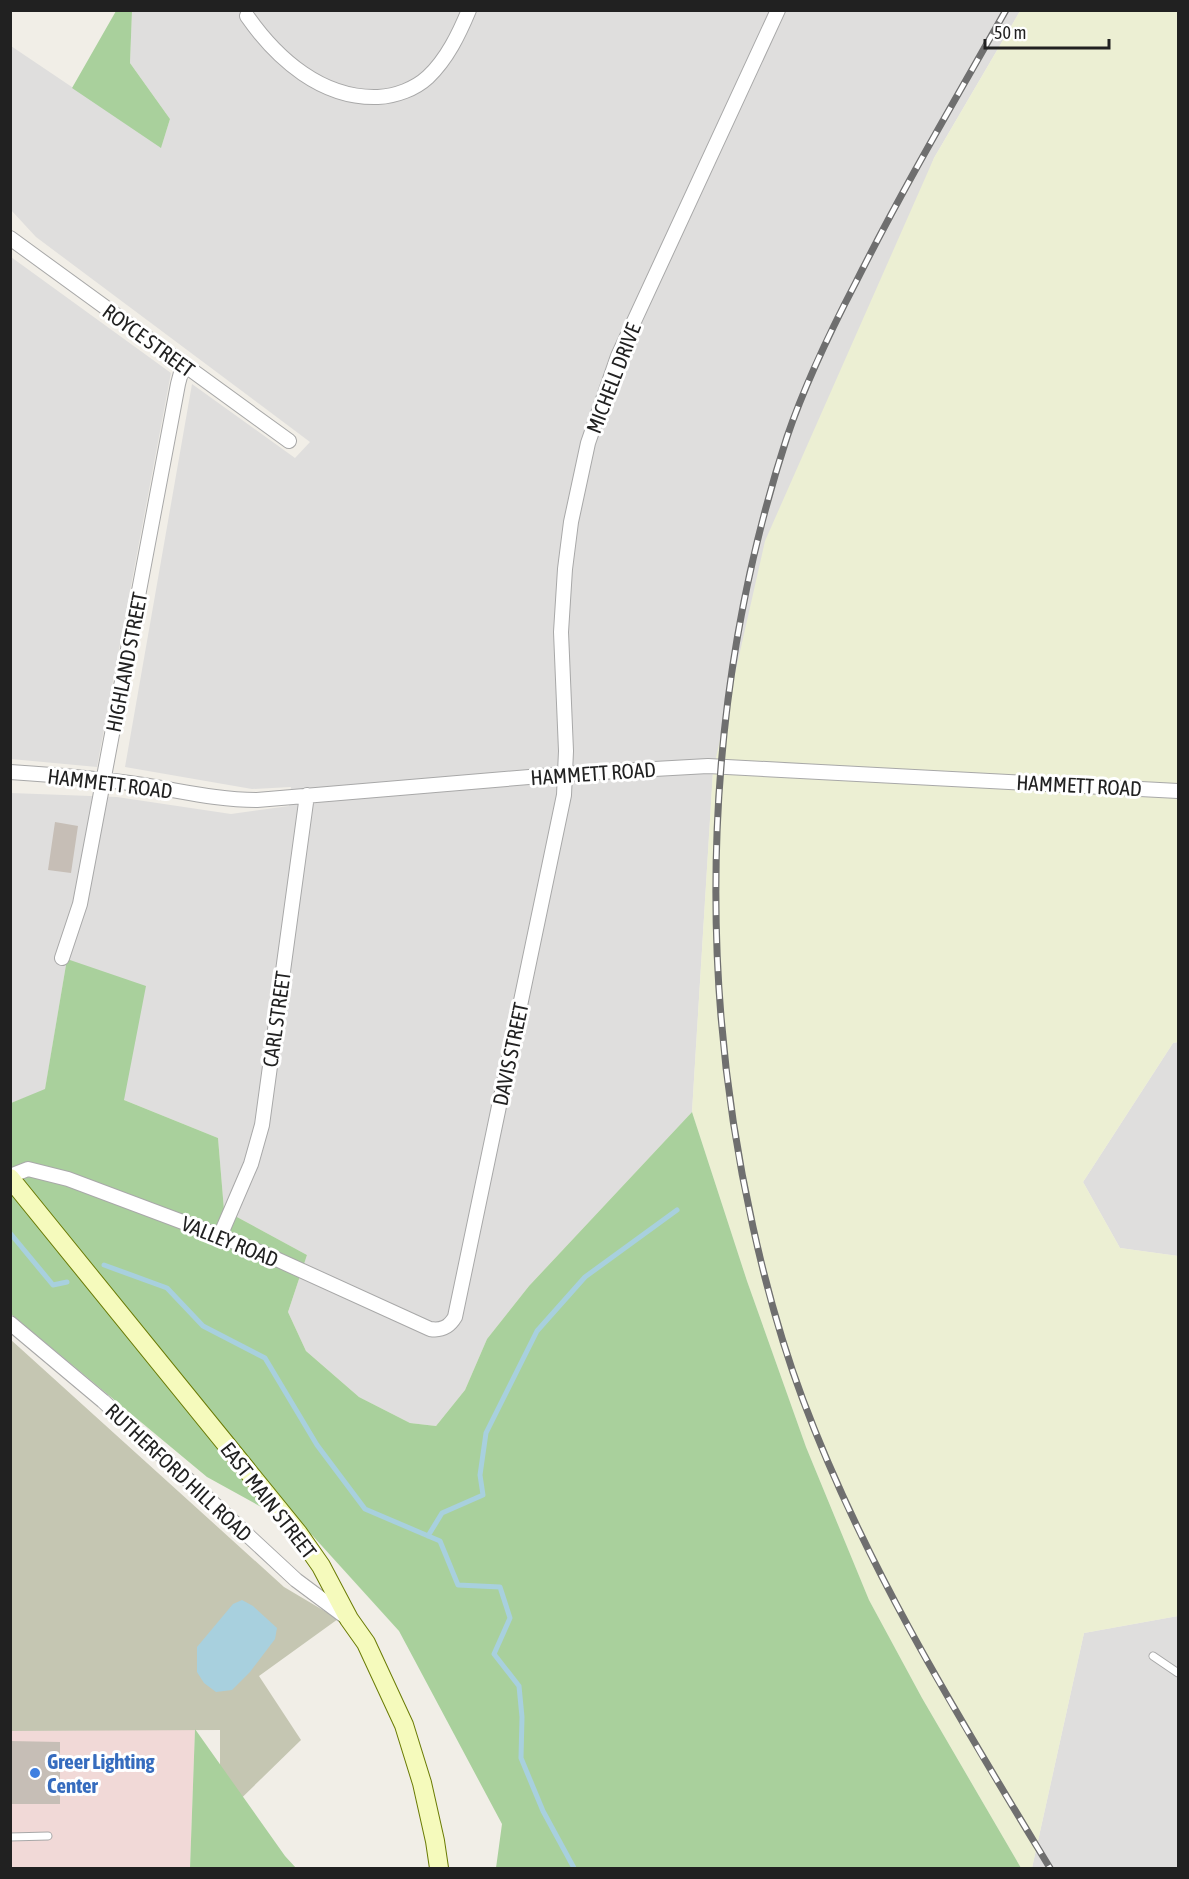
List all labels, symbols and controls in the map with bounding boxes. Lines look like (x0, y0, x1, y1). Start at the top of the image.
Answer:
scale bar (985, 12, 1110, 50)
text: 50 m (994, 22, 1026, 43)
street label: ROYCE STREET (98, 299, 200, 381)
street label: MICHELL DRIVE (581, 320, 645, 436)
street label: HIGHLAND STREET (101, 590, 151, 734)
street label: HAMMETT ROAD (530, 757, 656, 789)
street label: HAMMETT ROAD (46, 763, 174, 803)
street label: HAMMETT ROAD (1016, 770, 1142, 800)
street label: CARL STREET (257, 969, 295, 1069)
street label: DAVIS STREET (487, 1000, 533, 1108)
street label: VALLEY ROAD (178, 1211, 282, 1271)
street label: RUTHERFORD HILL ROAD (101, 1398, 257, 1546)
street label: EAST MAIN STREET (216, 1437, 322, 1563)
place label: Greer Lighting Center (47, 1749, 156, 1797)
marker: Greer Lighting Center (28, 1766, 42, 1780)

